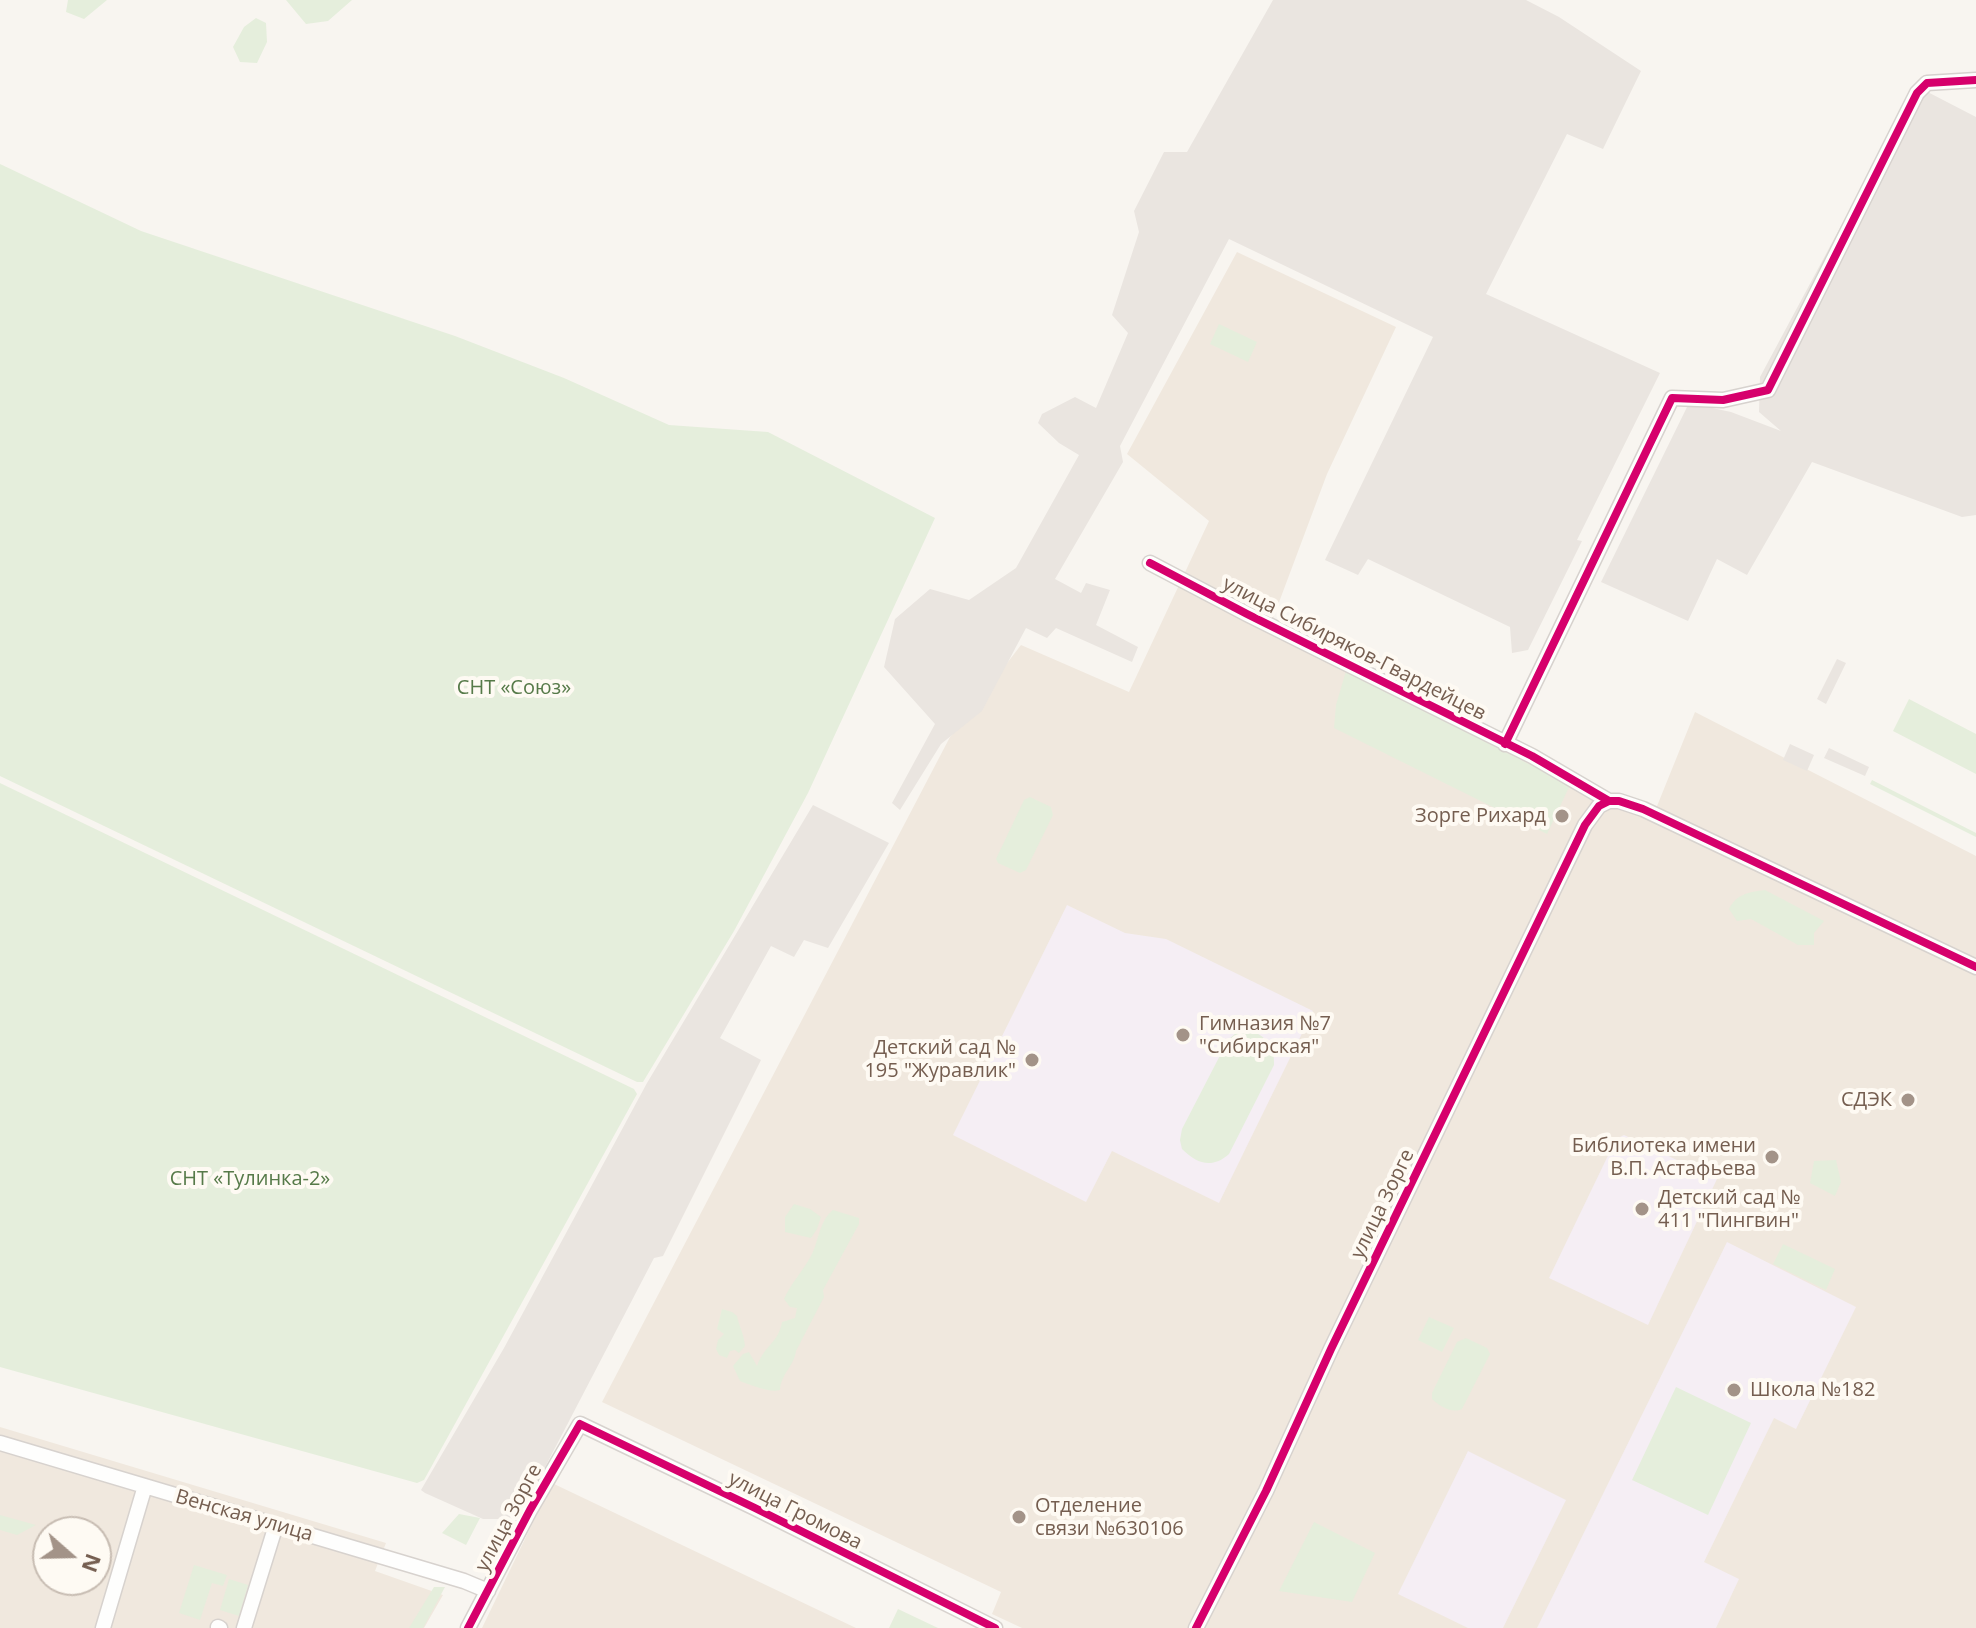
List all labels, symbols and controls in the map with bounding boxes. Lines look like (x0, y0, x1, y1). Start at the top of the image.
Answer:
street label: улица Сибиряков-Гвардейцев (1218, 572, 1490, 726)
park label: СНТ «Союз» (457, 676, 571, 700)
place label: Зорге Рихард (1415, 804, 1546, 828)
marker: Зорге Рихард (1553, 807, 1571, 825)
place label: Гимназия №7 "Сибирская" (1199, 1012, 1331, 1059)
marker: Гимназия №7 "Сибирская" (1174, 1026, 1192, 1044)
place label: Детский сад № 195 "Журавлик" (864, 1036, 1016, 1083)
marker: Детский сад № 195 "Журавлик" (1023, 1051, 1041, 1069)
place label: СДЭК (1841, 1088, 1892, 1112)
marker: СДЭК (1899, 1091, 1917, 1109)
place label: Библиотека имени В.П. Астафьева (1572, 1134, 1756, 1181)
street label: улица Зорге (1346, 1145, 1420, 1263)
marker: Библиотека имени В.П. Астафьева (1763, 1148, 1781, 1166)
park label: СНТ «Тулинка-2» (170, 1167, 330, 1191)
place label: Детский сад № 411 "Пингвин" (1658, 1186, 1801, 1233)
marker: Детский сад № 411 "Пингвин" (1633, 1200, 1651, 1218)
place label: Школа №182 (1750, 1378, 1875, 1402)
marker: Школа №182 (1725, 1381, 1743, 1399)
street label: улица Зорге (471, 1460, 547, 1576)
street label: улица Громова (724, 1467, 866, 1555)
street label: Венская улица (172, 1485, 316, 1547)
place label: Отделение связи №630106 (1035, 1494, 1184, 1541)
marker: Отделение связи №630106 (1010, 1508, 1028, 1526)
north arrow (32, 1516, 112, 1596)
text: N (76, 1550, 110, 1577)

